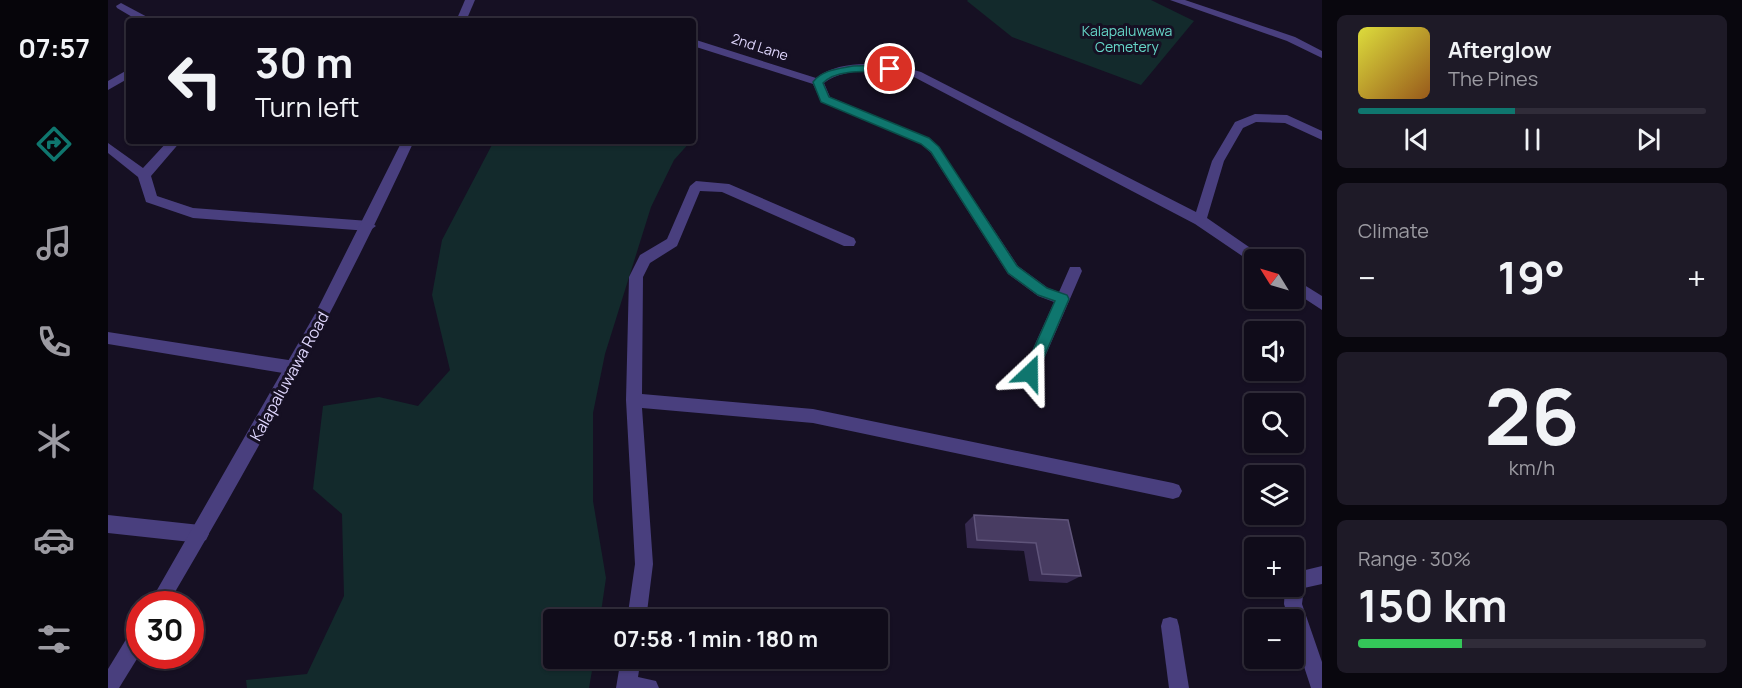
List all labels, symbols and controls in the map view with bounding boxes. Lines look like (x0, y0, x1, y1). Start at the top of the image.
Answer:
park label: Kalapaluwawa Cemetery (1082, 21, 1172, 56)
street label: 2nd Lane (729, 28, 791, 65)
text: 07:57 (18, 29, 90, 66)
text: 30 m (255, 33, 353, 91)
text: Afterglow (1448, 35, 1552, 65)
icon: left (156, 42, 234, 120)
pin (864, 43, 915, 94)
icon: arrive (873, 52, 906, 85)
text: The Pines (1448, 65, 1538, 92)
text: Turn left (255, 88, 359, 125)
icon: directions (33, 123, 75, 165)
icon: previous (1400, 123, 1433, 156)
icon: pause (1516, 123, 1549, 156)
icon: next (1632, 123, 1665, 156)
text: Climate (1358, 217, 1429, 244)
icon: music (33, 222, 75, 264)
text: 19° (1497, 246, 1565, 308)
north arrow (1244, 249, 1304, 309)
map controls (1244, 249, 1304, 669)
text: − (1358, 255, 1376, 300)
text: + (1687, 255, 1706, 300)
street label: Kalapaluwawa Road (244, 307, 334, 445)
icon: phone (33, 321, 75, 363)
button: sound (1244, 321, 1304, 381)
position arrow (998, 341, 1062, 405)
text: 26 (1485, 362, 1579, 468)
button: search (1244, 393, 1304, 453)
icon: climate (33, 420, 75, 462)
text: km/h (1509, 454, 1555, 481)
button: layers (1244, 465, 1304, 525)
icon: car (33, 519, 75, 561)
button: + (1244, 537, 1304, 597)
text: Range · 30% (1358, 545, 1471, 572)
text: 150 km (1358, 574, 1507, 636)
speed limit sign: 30 (126, 591, 204, 669)
button: − (1244, 609, 1304, 669)
icon: filters (33, 618, 75, 660)
text: 07:58 · 1 min · 180 m (613, 624, 818, 654)

